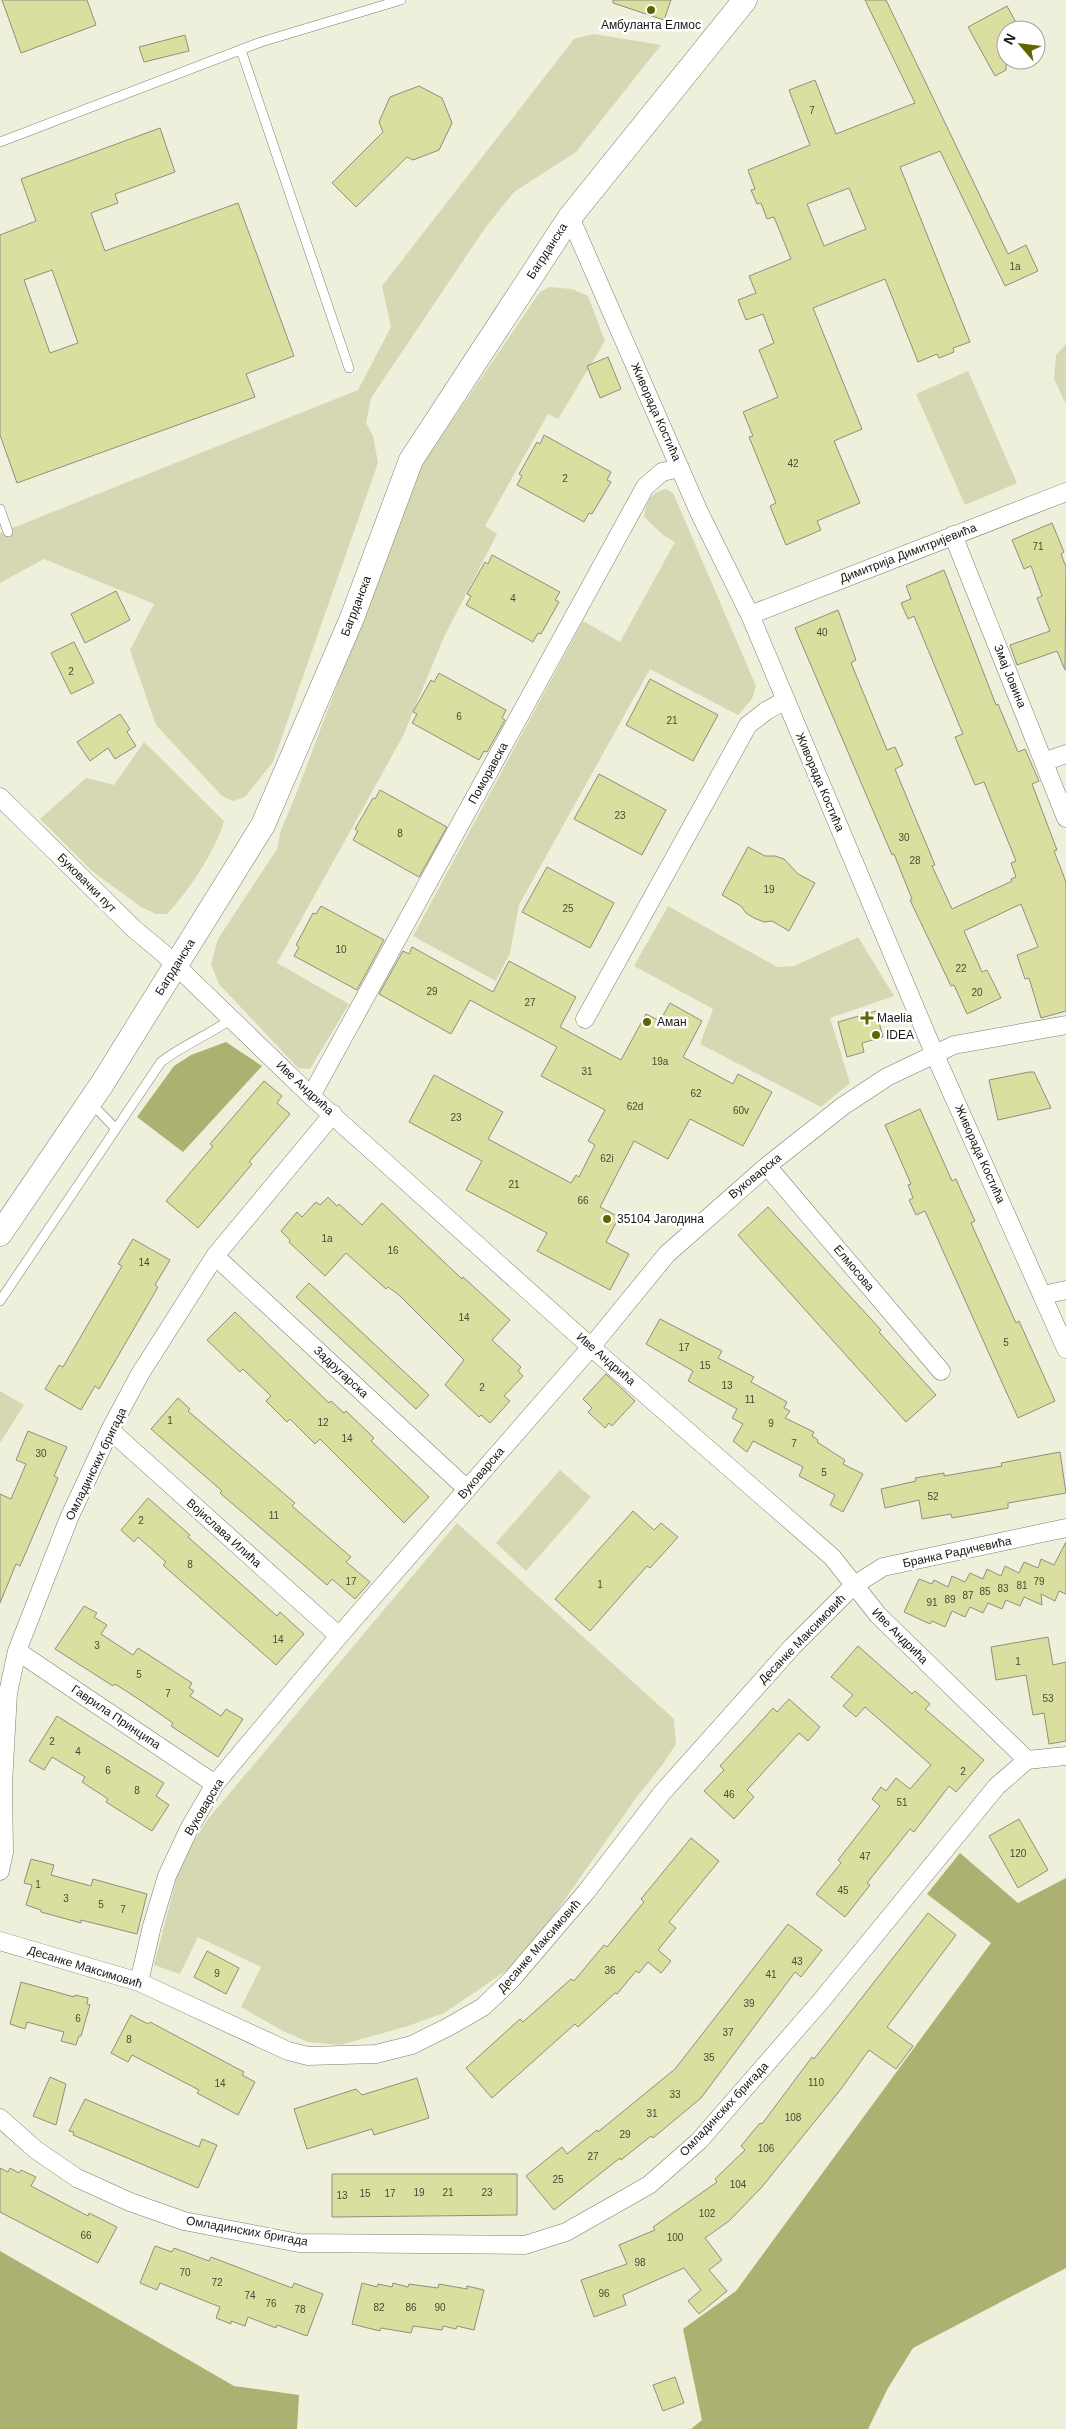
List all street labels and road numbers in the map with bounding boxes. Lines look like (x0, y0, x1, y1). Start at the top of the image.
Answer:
street label: Багрданска (524, 220, 570, 282)
street label: Живорада Костића (628, 361, 684, 464)
street label: Димитрија Димитријевића (837, 520, 979, 586)
street label: Багрданска (338, 573, 374, 638)
street label: Змај Јовина (991, 642, 1029, 710)
street label: Живорада Костића (793, 730, 847, 834)
street label: Поморавска (465, 740, 511, 806)
street label: Буковачки пут (55, 851, 120, 916)
street label: Багрданска (152, 936, 198, 998)
street label: Иве Андрића (273, 1058, 337, 1118)
street label: Живорада Костића (952, 1103, 1008, 1206)
street label: Вуковарска (726, 1150, 784, 1201)
street label: Елмосова (831, 1242, 877, 1294)
street label: Иве Андрића (574, 1330, 638, 1389)
street label: Задругарска (311, 1343, 371, 1401)
street label: Омладинских бригада (63, 1405, 130, 1523)
street label: Вуковарска (455, 1444, 507, 1502)
street label: Војислава Илића (184, 1496, 264, 1570)
street label: Бранка Радичевића (901, 1534, 1013, 1570)
street label: Десанке Максимовић (756, 1591, 848, 1687)
street label: Иве Андрића (869, 1605, 931, 1667)
street label: Гаврила Принципа (69, 1682, 164, 1752)
street label: Вуковарска (182, 1776, 227, 1838)
street label: Десанке Максимовић (495, 1896, 583, 1996)
street label: Десанке Максимовић (26, 1943, 144, 1991)
street label: Омладинских бригада (677, 2059, 771, 2159)
street label: Омладинских бригада (185, 2213, 309, 2249)

